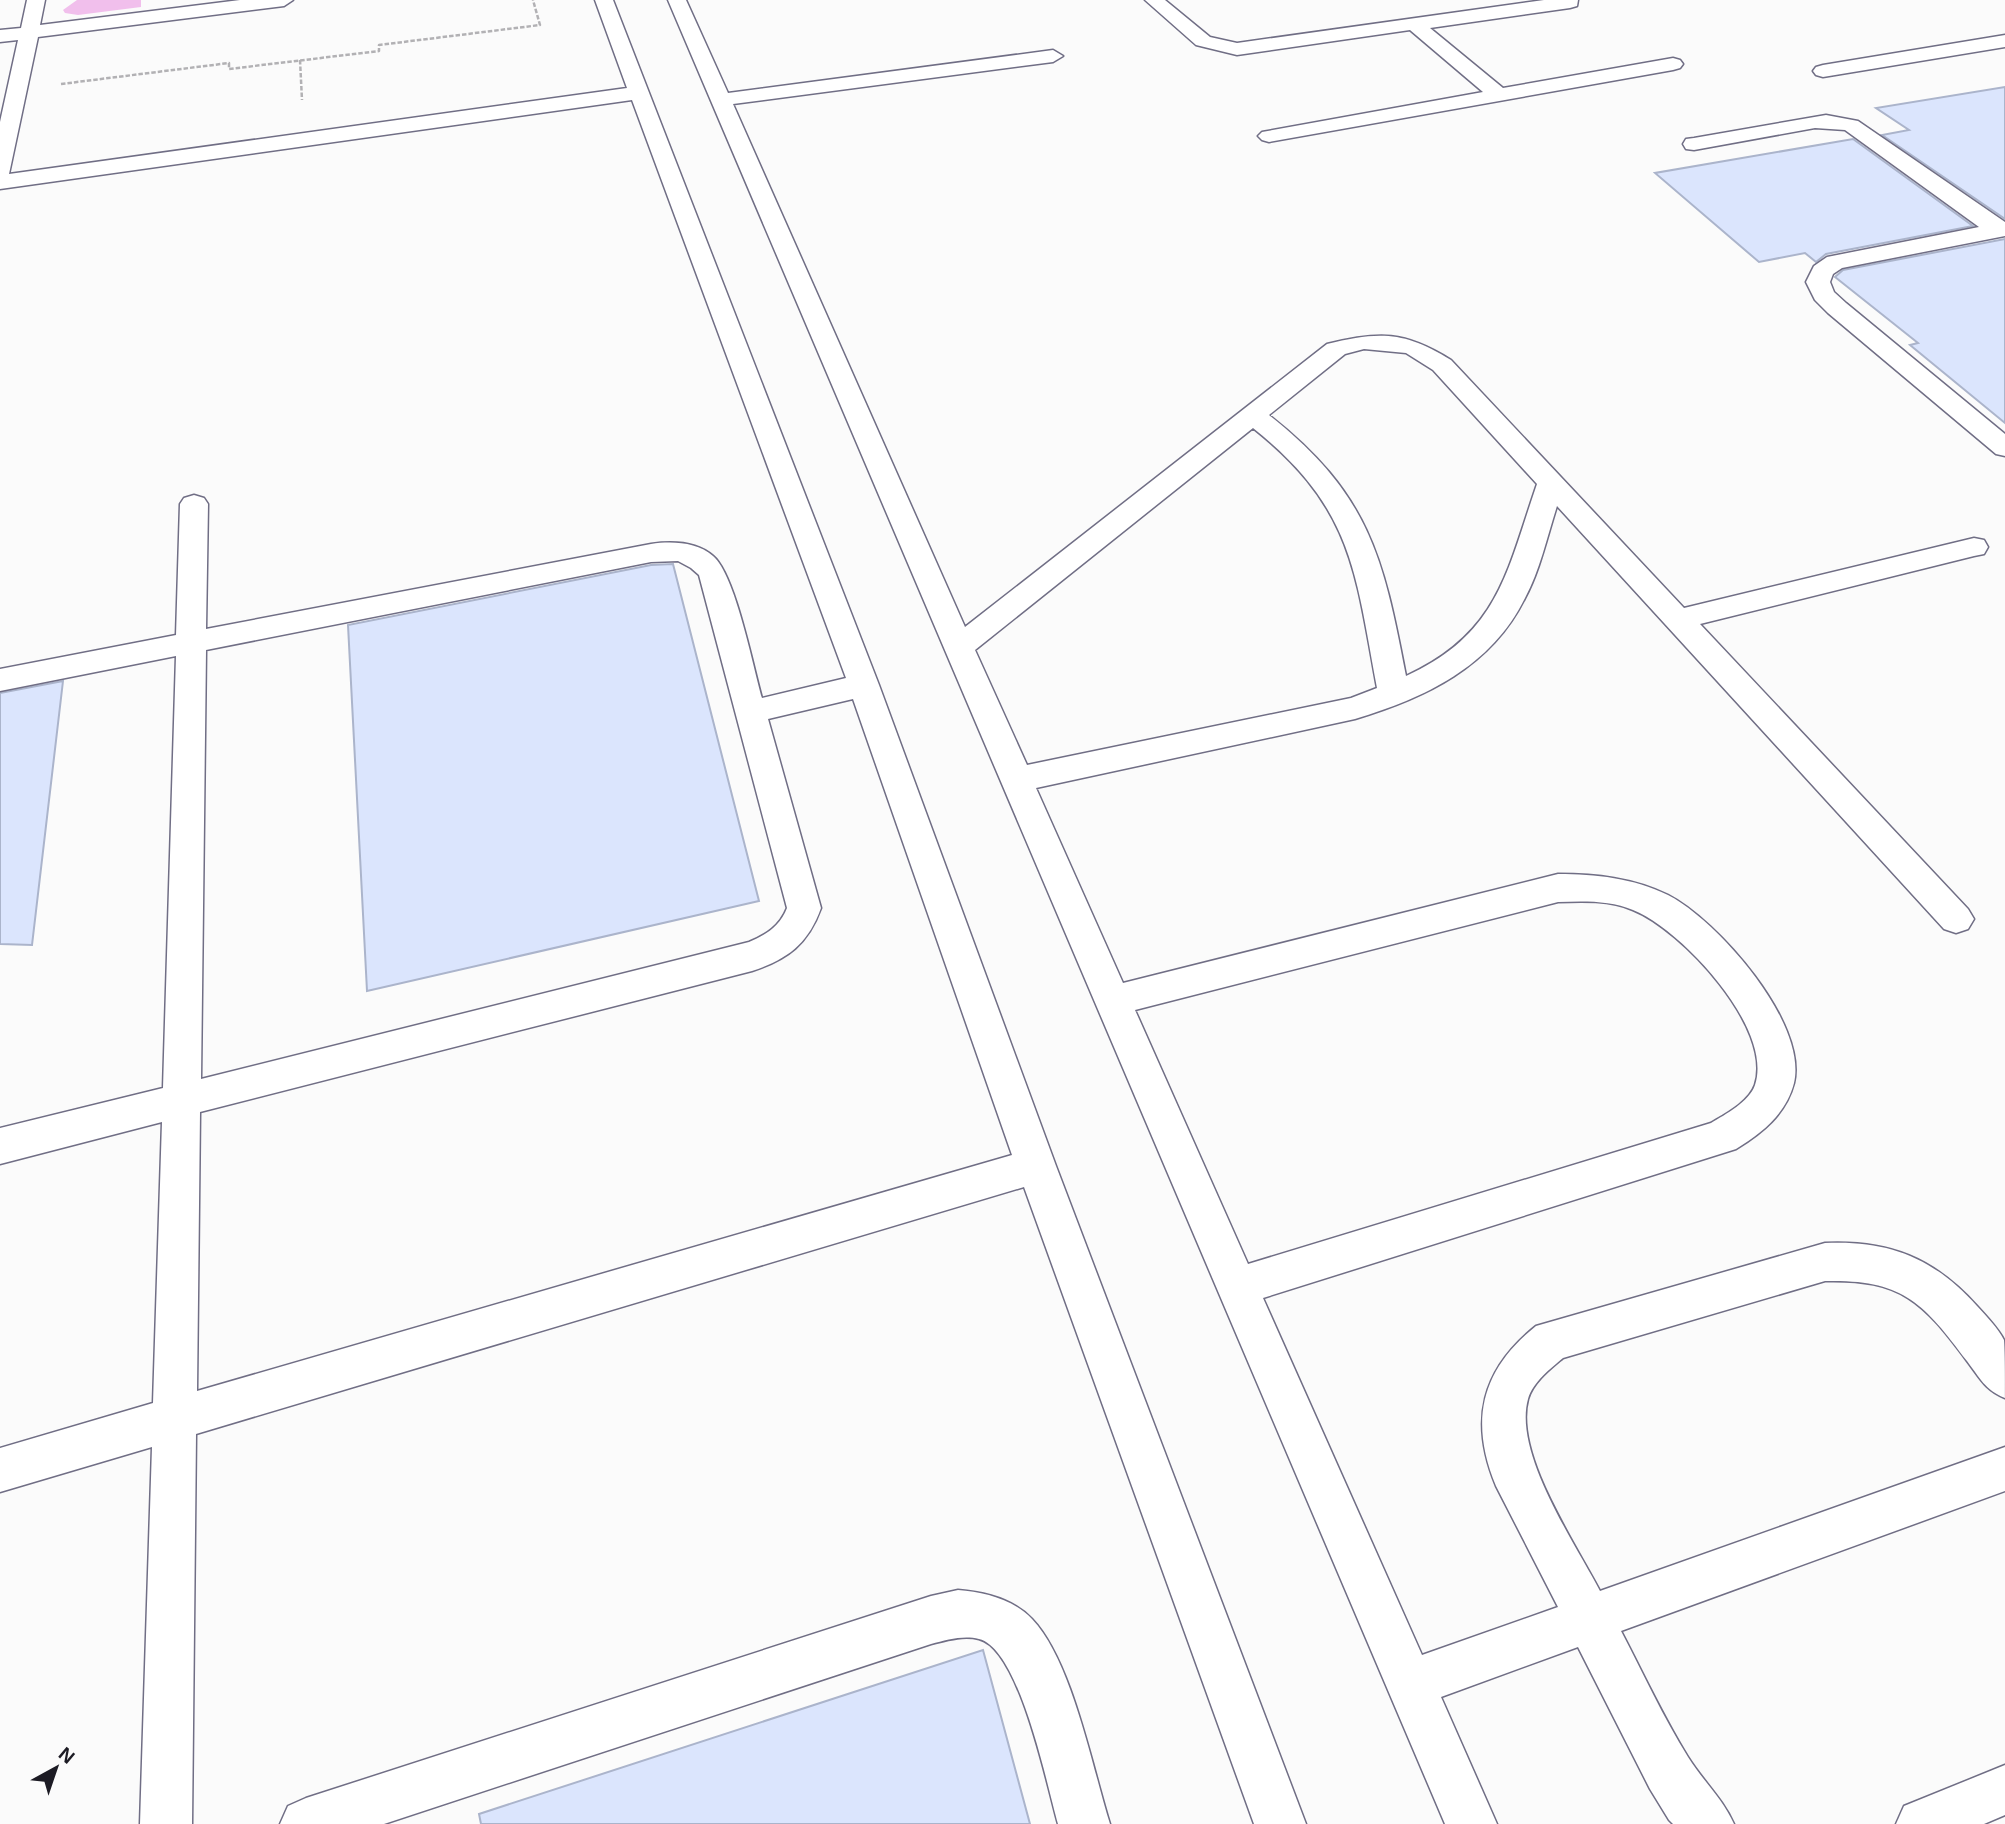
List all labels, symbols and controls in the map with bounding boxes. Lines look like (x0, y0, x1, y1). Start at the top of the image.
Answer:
north arrow (21, 1733, 91, 1803)
text: N (55, 1743, 79, 1768)

